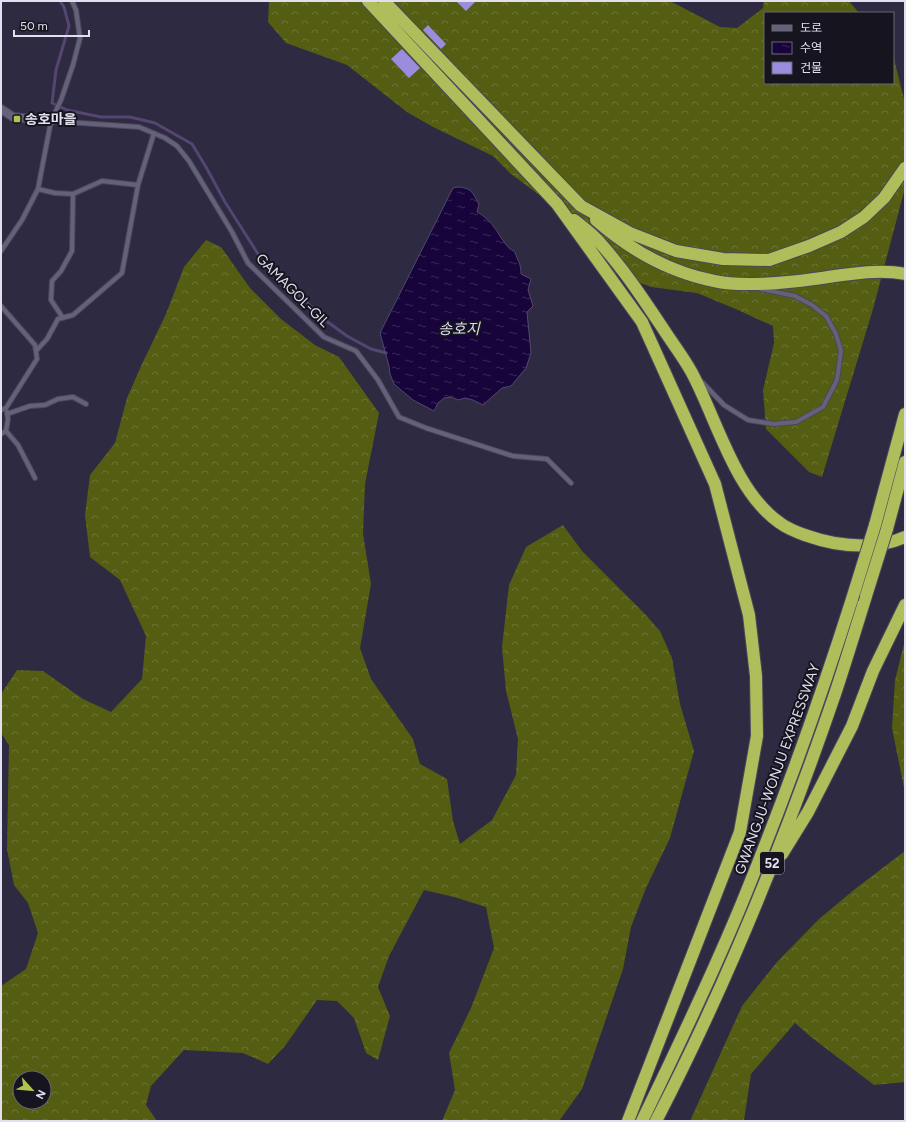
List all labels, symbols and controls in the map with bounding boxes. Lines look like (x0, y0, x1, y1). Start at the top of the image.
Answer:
scale bar (14, 12, 89, 38)
legend (764, 12, 894, 84)
text: 50 m (20, 19, 48, 33)
text: 도로 (800, 21, 822, 35)
text: 수역 (800, 41, 822, 55)
text: 건물 (800, 61, 822, 75)
place label: 송호마을 (25, 111, 77, 128)
marker: 송호마을 (12, 114, 22, 124)
street label: GAMAGOL-GIL (252, 250, 333, 331)
water label: 송호지 (438, 320, 481, 338)
street label: GWANGJU-WONJU EXPRESSWAY (731, 661, 824, 877)
road number: 52 (760, 852, 784, 874)
north arrow (12, 1070, 52, 1110)
text: N (33, 1088, 48, 1101)

